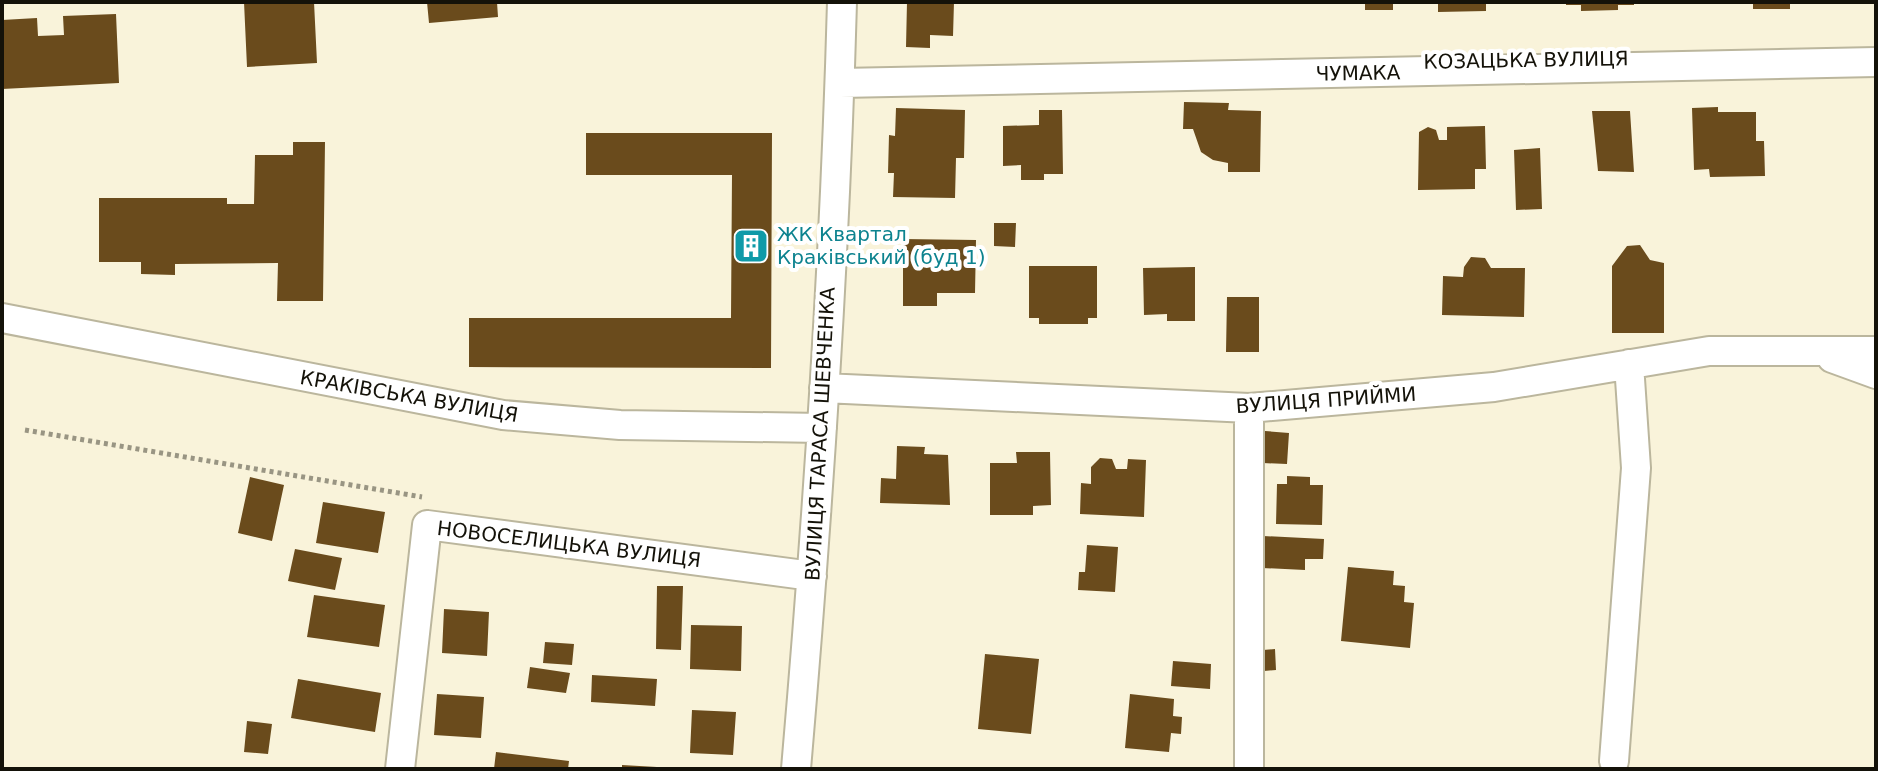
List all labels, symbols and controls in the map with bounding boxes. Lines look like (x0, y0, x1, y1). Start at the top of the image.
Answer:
street label: КОЗАЦЬКА ВУЛИЦЯ (1423, 46, 1629, 74)
street label: ЧУМАКА (1315, 60, 1401, 86)
place label: ЖК Квартал Краківський (буд 1) (777, 222, 985, 269)
building icon: ЖК Квартал Краківський (буд 1) (732, 227, 770, 265)
street label: ВУЛИЦЯ ТАРАСА ШЕВЧЕНКА (800, 286, 840, 582)
street label: КРАКІВСЬКА ВУЛИЦЯ (298, 365, 520, 427)
street label: ВУЛИЦЯ ПРИЙМИ (1235, 382, 1417, 418)
street label: НОВОСЕЛИЦЬКА ВУЛИЦЯ (436, 516, 702, 572)

